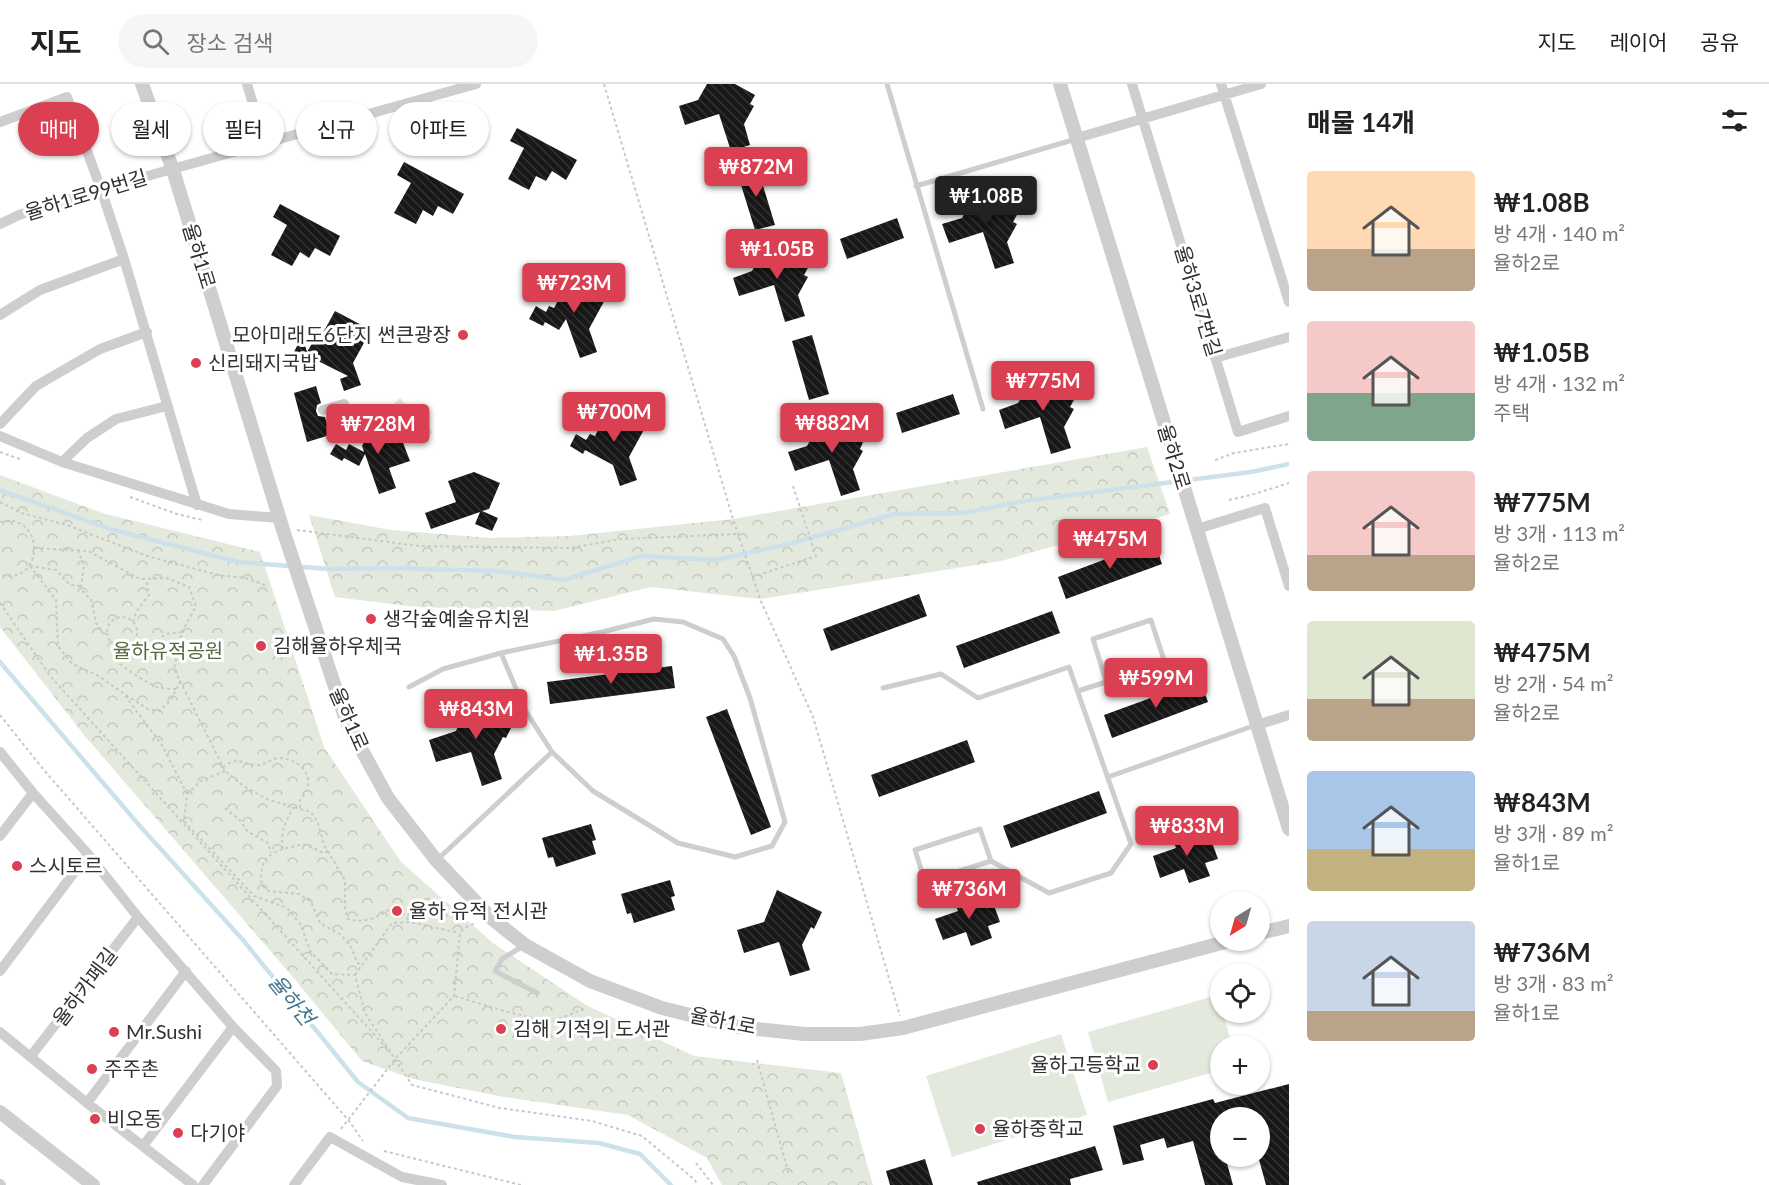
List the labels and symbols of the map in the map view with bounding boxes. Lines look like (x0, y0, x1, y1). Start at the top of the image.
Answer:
pin: ₩872M (714, 147, 798, 198)
street label: 율하1로99번길 (22, 164, 150, 224)
pin: ₩1.08B (937, 176, 1035, 227)
street label: 율하1로 (179, 220, 221, 291)
pin: ₩1.05B (728, 229, 826, 280)
street label: 율하3로7번길 (1171, 242, 1227, 359)
pin: ₩723M (532, 263, 616, 314)
place label: 모아미래도6단지 썬큰광장 (232, 322, 451, 346)
marker: 모아미래도6단지 썬큰광장 (456, 328, 470, 342)
place label: 신리돼지국밥 (208, 350, 318, 374)
marker: 신리돼지국밥 (189, 356, 203, 370)
pin: ₩775M (1001, 361, 1085, 412)
pin: ₩700M (572, 392, 656, 443)
pin: ₩882M (790, 403, 874, 454)
pin: ₩728M (336, 404, 420, 455)
street label: 율하2로 (1154, 421, 1196, 492)
pin: ₩475M (1068, 519, 1152, 570)
place label: 생각숲예술유치원 (383, 606, 530, 630)
marker: 생각숲예술유치원 (364, 612, 378, 626)
place label: 김해율하우체국 (273, 633, 402, 657)
pin: ₩1.35B (562, 634, 660, 685)
park label: 율하유적공원 (113, 638, 223, 662)
marker: 김해율하우체국 (254, 639, 268, 653)
pin: ₩599M (1114, 658, 1198, 709)
street label: 율하1로 (325, 683, 374, 754)
pin: ₩843M (434, 689, 518, 740)
pin: ₩833M (1145, 806, 1229, 857)
place label: 스시토르 (29, 853, 103, 877)
marker: 스시토르 (10, 859, 24, 873)
pin: ₩736M (927, 869, 1011, 920)
north arrow (1210, 891, 1270, 951)
place label: 율하 유적 전시관 (409, 898, 548, 922)
marker: 율하 유적 전시관 (390, 904, 404, 918)
street label: 율하카페길 (47, 942, 121, 1030)
water label: 율하천 (264, 969, 322, 1032)
street label: 율하1로 (688, 1002, 758, 1038)
place label: 김해 기적의 도서관 (513, 1016, 670, 1040)
place label: Mr.Sushi (126, 1019, 202, 1043)
marker: 김해 기적의 도서관 (494, 1022, 508, 1036)
marker: Mr.Sushi (107, 1025, 121, 1039)
place label: 율하고등학교 (1031, 1052, 1141, 1076)
place label: 주주촌 (104, 1056, 159, 1080)
marker: 율하고등학교 (1146, 1058, 1160, 1072)
marker: 주주촌 (85, 1062, 99, 1076)
place label: 비오동 (107, 1106, 162, 1130)
marker: 비오동 (88, 1112, 102, 1126)
place label: 율하중학교 (992, 1116, 1084, 1140)
place label: 다기야 (190, 1120, 245, 1144)
marker: 율하중학교 (973, 1122, 987, 1136)
marker: 다기야 (171, 1126, 185, 1140)

